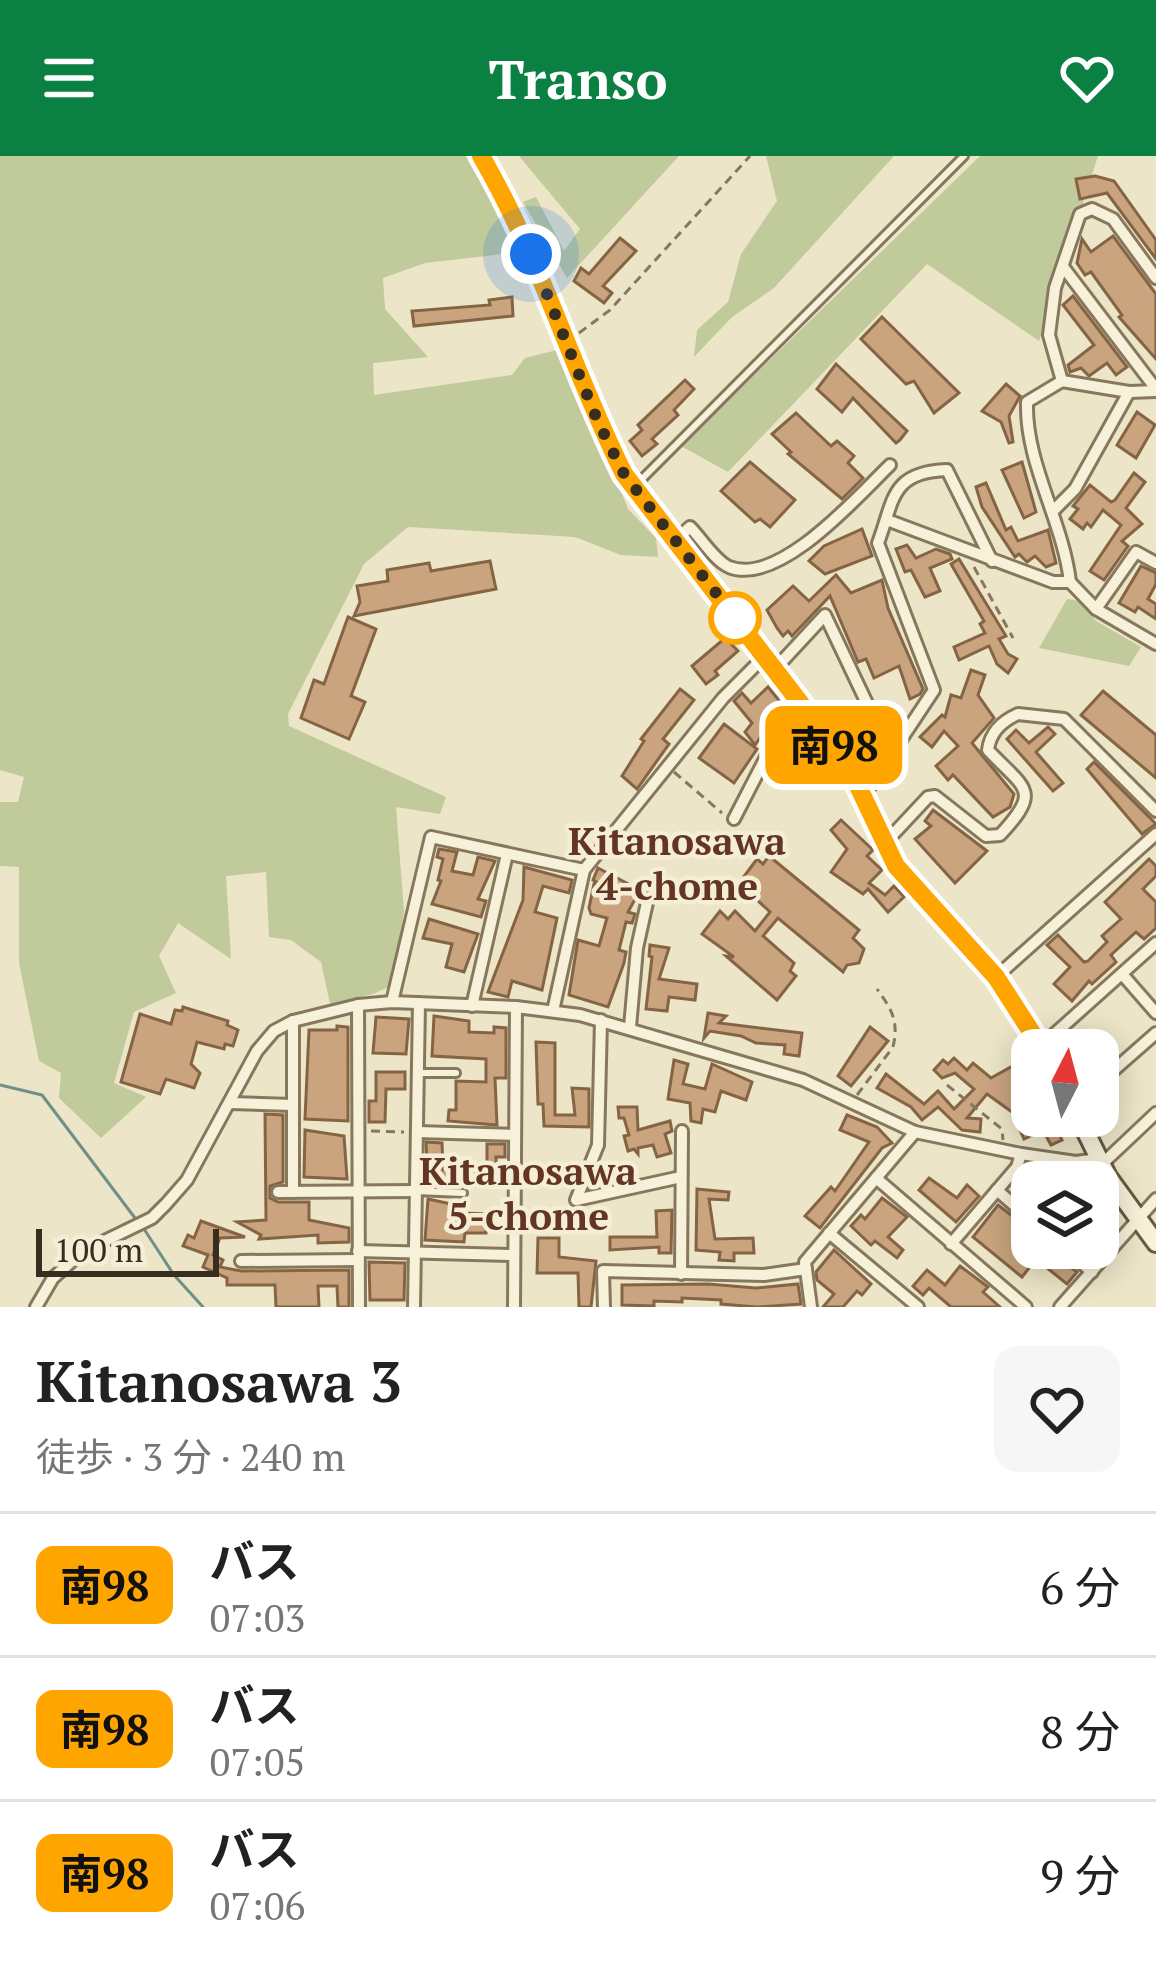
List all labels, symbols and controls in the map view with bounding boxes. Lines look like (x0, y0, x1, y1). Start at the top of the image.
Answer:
text: Transo (488, 43, 668, 114)
icon: menu (36, 45, 102, 111)
icon: heart (1054, 45, 1120, 111)
your location (501, 224, 561, 284)
unlabelled marker (710, 593, 760, 643)
line badge: 南98 (765, 706, 903, 784)
text: 南98 (789, 717, 879, 773)
district label: Kitanosawa 4-chome (568, 814, 786, 911)
north arrow (1011, 1029, 1119, 1137)
map controls (1011, 1029, 1119, 1269)
district label: Kitanosawa 5-chome (419, 1144, 637, 1241)
button: layers (1011, 1161, 1119, 1269)
scale bar (36, 1223, 219, 1276)
text: 100 m (54, 1228, 143, 1271)
text: Kitanosawa 3 (36, 1343, 402, 1418)
button: heart (994, 1346, 1120, 1472)
text: 徒歩 · 3 分 · 240 m (36, 1430, 345, 1482)
text: バス (209, 1531, 299, 1591)
text: 南98 (60, 1557, 149, 1613)
text: 6 分 (1040, 1557, 1120, 1617)
text: 07:03 (209, 1591, 305, 1643)
text: バス (209, 1675, 299, 1735)
text: 南98 (60, 1701, 149, 1757)
text: 8 分 (1040, 1701, 1120, 1761)
text: 07:05 (209, 1735, 305, 1787)
text: バス (209, 1819, 299, 1879)
text: 南98 (60, 1845, 149, 1901)
text: 9 分 (1040, 1845, 1120, 1905)
text: 07:06 (209, 1879, 305, 1931)

